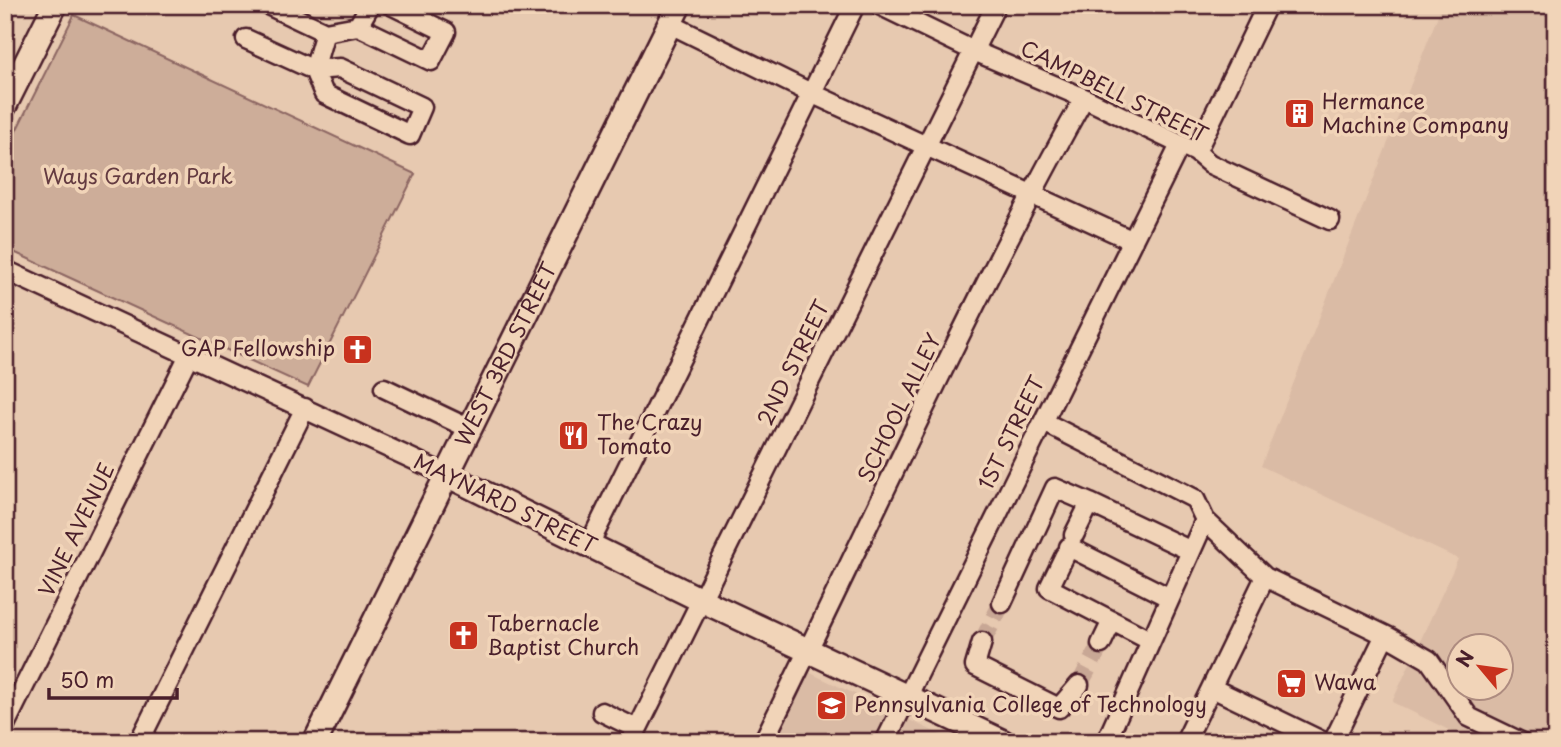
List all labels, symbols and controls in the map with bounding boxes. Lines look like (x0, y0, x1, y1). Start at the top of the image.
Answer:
street label: CAMPBELL STREET (1016, 31, 1215, 150)
place label: Hermance Machine Company (1322, 84, 1509, 140)
building icon: Hermance Machine Company (1282, 97, 1316, 131)
park label: Ways Garden Park (43, 159, 233, 191)
street label: WEST 3RD STREET (446, 256, 564, 451)
street label: 2ND STREET (748, 293, 837, 430)
street label: SCHOOL ALLEY (848, 327, 948, 487)
place label: GAP Fellowship (181, 331, 335, 363)
church icon: GAP Fellowship (341, 332, 375, 366)
street label: 1ST STREET (969, 369, 1052, 494)
place label: The Crazy Tomato (597, 405, 703, 461)
restaurant icon: The Crazy Tomato (557, 418, 591, 452)
street label: MAYNARD STREET (409, 444, 603, 561)
street label: VINE AVENUE (29, 457, 121, 601)
place label: Tabernacle Baptist Church (487, 606, 639, 662)
church icon: Tabernacle Baptist Church (447, 619, 481, 653)
north arrow (1446, 632, 1516, 702)
text: N (1448, 645, 1480, 672)
scale bar (49, 656, 177, 700)
text: 50 m (60, 663, 114, 695)
place label: Wawa (1314, 665, 1377, 697)
supermarket icon: Wawa (1274, 666, 1308, 700)
place label: Pennsylvania College of Technology (854, 687, 1207, 719)
school or university icon: Pennsylvania College of Technology (814, 688, 848, 722)

